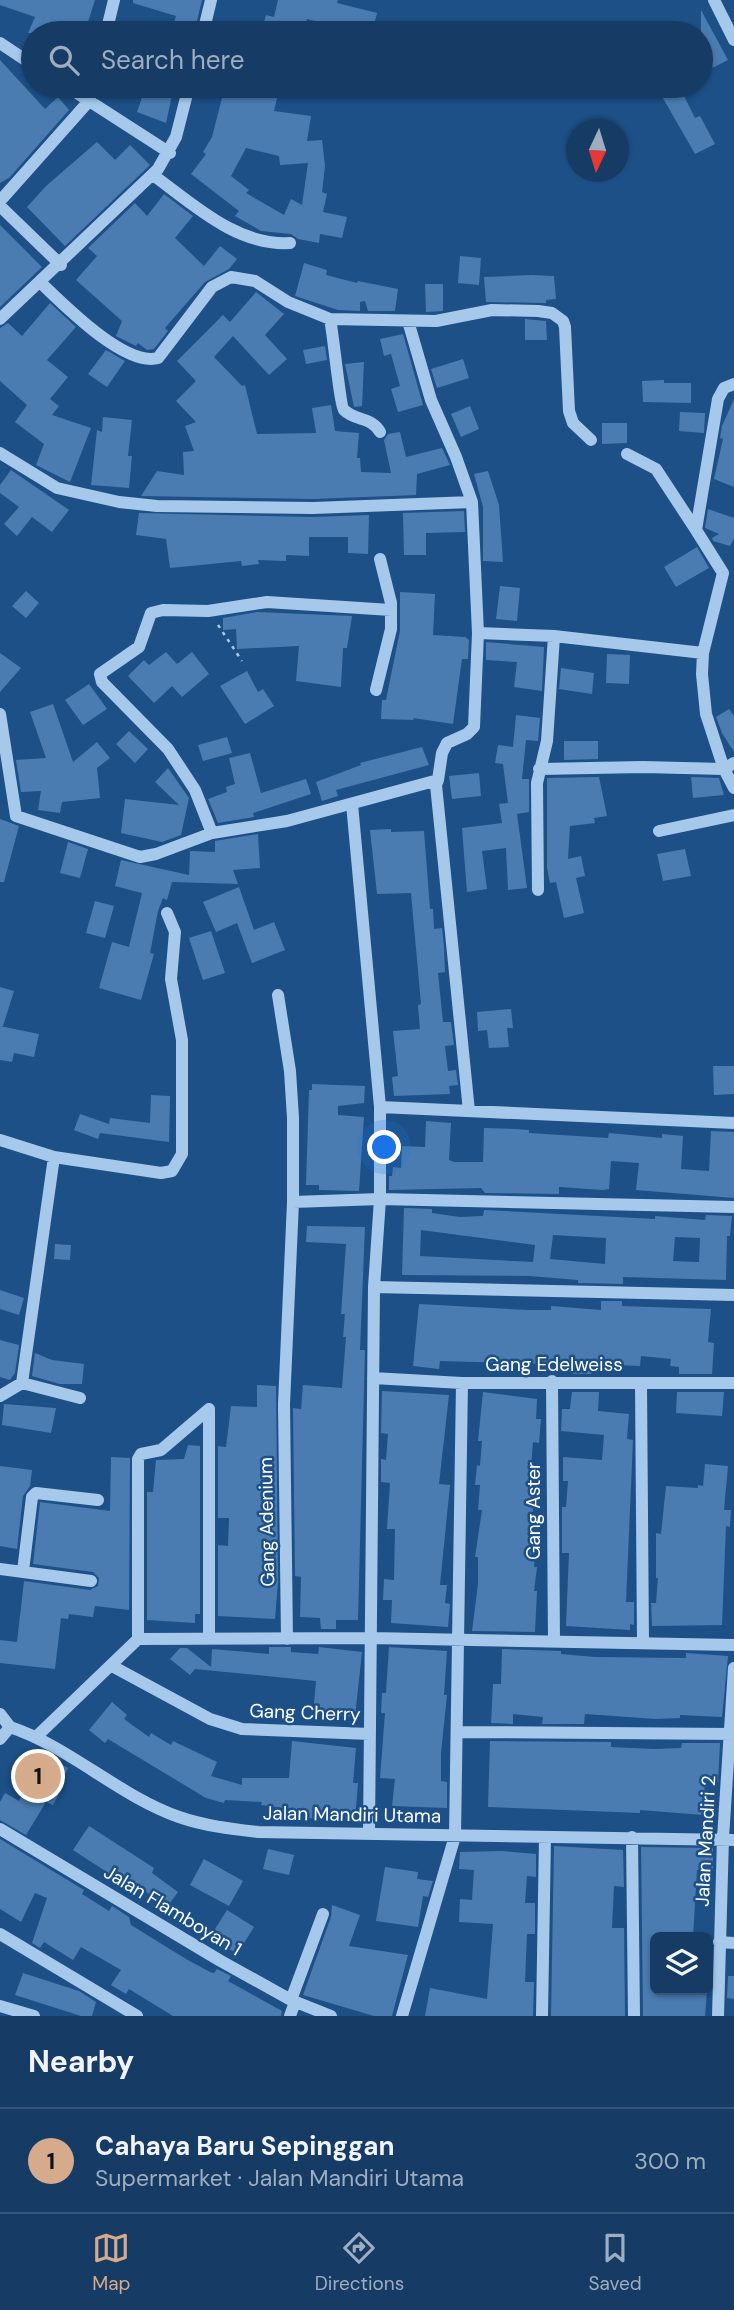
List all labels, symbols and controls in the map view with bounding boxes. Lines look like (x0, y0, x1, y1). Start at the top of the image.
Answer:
search box (21, 21, 713, 98)
icon: search (45, 41, 83, 79)
text: Search here (101, 43, 244, 77)
north arrow (566, 119, 629, 182)
your location (367, 1130, 401, 1164)
street label: Gang Edelweiss (485, 1352, 623, 1377)
street label: Gang Adenium (253, 1457, 280, 1587)
street label: Gang Aster (521, 1462, 546, 1560)
street label: Gang Cherry (249, 1698, 361, 1727)
pin: 1 (15, 1750, 61, 1802)
street label: Jalan Mandiri 2 (690, 1775, 721, 1907)
street label: Jalan Mandiri Utama (263, 1800, 441, 1829)
street label: Jalan Flamboyan 1 (99, 1859, 246, 1961)
map controls (650, 1932, 713, 1995)
button: layers (650, 1932, 713, 1995)
text: Nearby (28, 2042, 134, 2081)
text: Cahaya Baru Sepinggan (95, 2129, 395, 2163)
text: 1 (47, 2146, 55, 2176)
text: 300 m (634, 2146, 706, 2176)
text: Supermarket · Jalan Mandiri Utama (95, 2163, 464, 2193)
tab: Map (92, 2229, 130, 2296)
tab: Directions (315, 2229, 404, 2296)
tab: Saved (589, 2229, 642, 2296)

